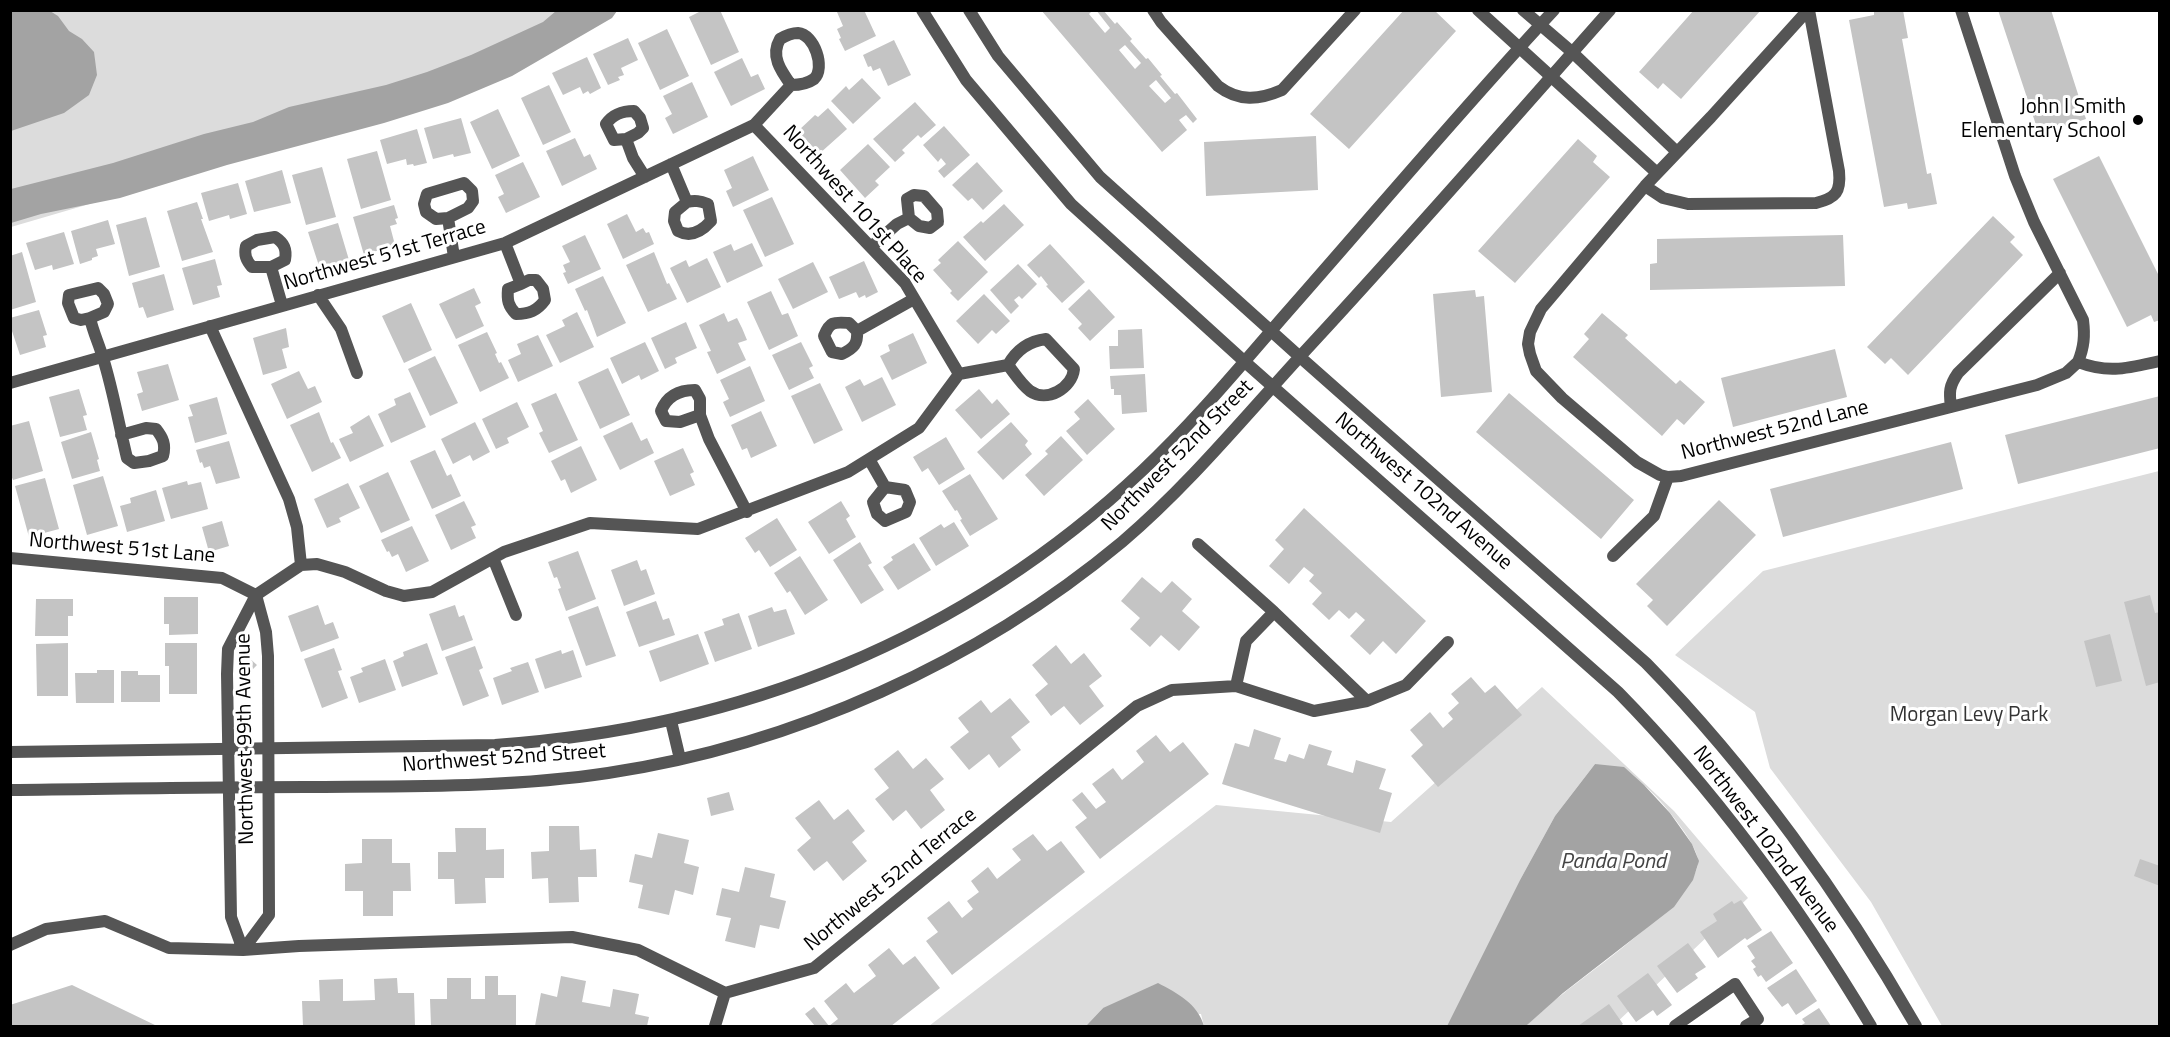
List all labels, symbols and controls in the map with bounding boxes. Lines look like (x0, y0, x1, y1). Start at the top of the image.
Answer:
place label: John I Smith Elementary School (1961, 95, 2126, 145)
marker: John I Smith Elementary School (2131, 113, 2145, 127)
street label: Northwest 101st Place (776, 121, 932, 289)
street label: Northwest 51st Terrace (281, 215, 489, 297)
street label: Northwest 52nd Street (1097, 375, 1259, 537)
street label: Northwest 52nd Lane (1679, 396, 1871, 466)
street label: Northwest 102nd Avenue (1329, 408, 1517, 576)
street label: Northwest 51st Lane (28, 528, 216, 570)
street label: Northwest 99th Avenue (232, 633, 260, 845)
park label: Morgan Levy Park (1890, 703, 2048, 729)
street label: Northwest 52nd Street (401, 739, 607, 779)
street label: Northwest 102nd Avenue (1687, 742, 1843, 938)
street label: Northwest 52nd Terrace (800, 803, 982, 957)
water label: Panda Pond (1560, 850, 1666, 876)

